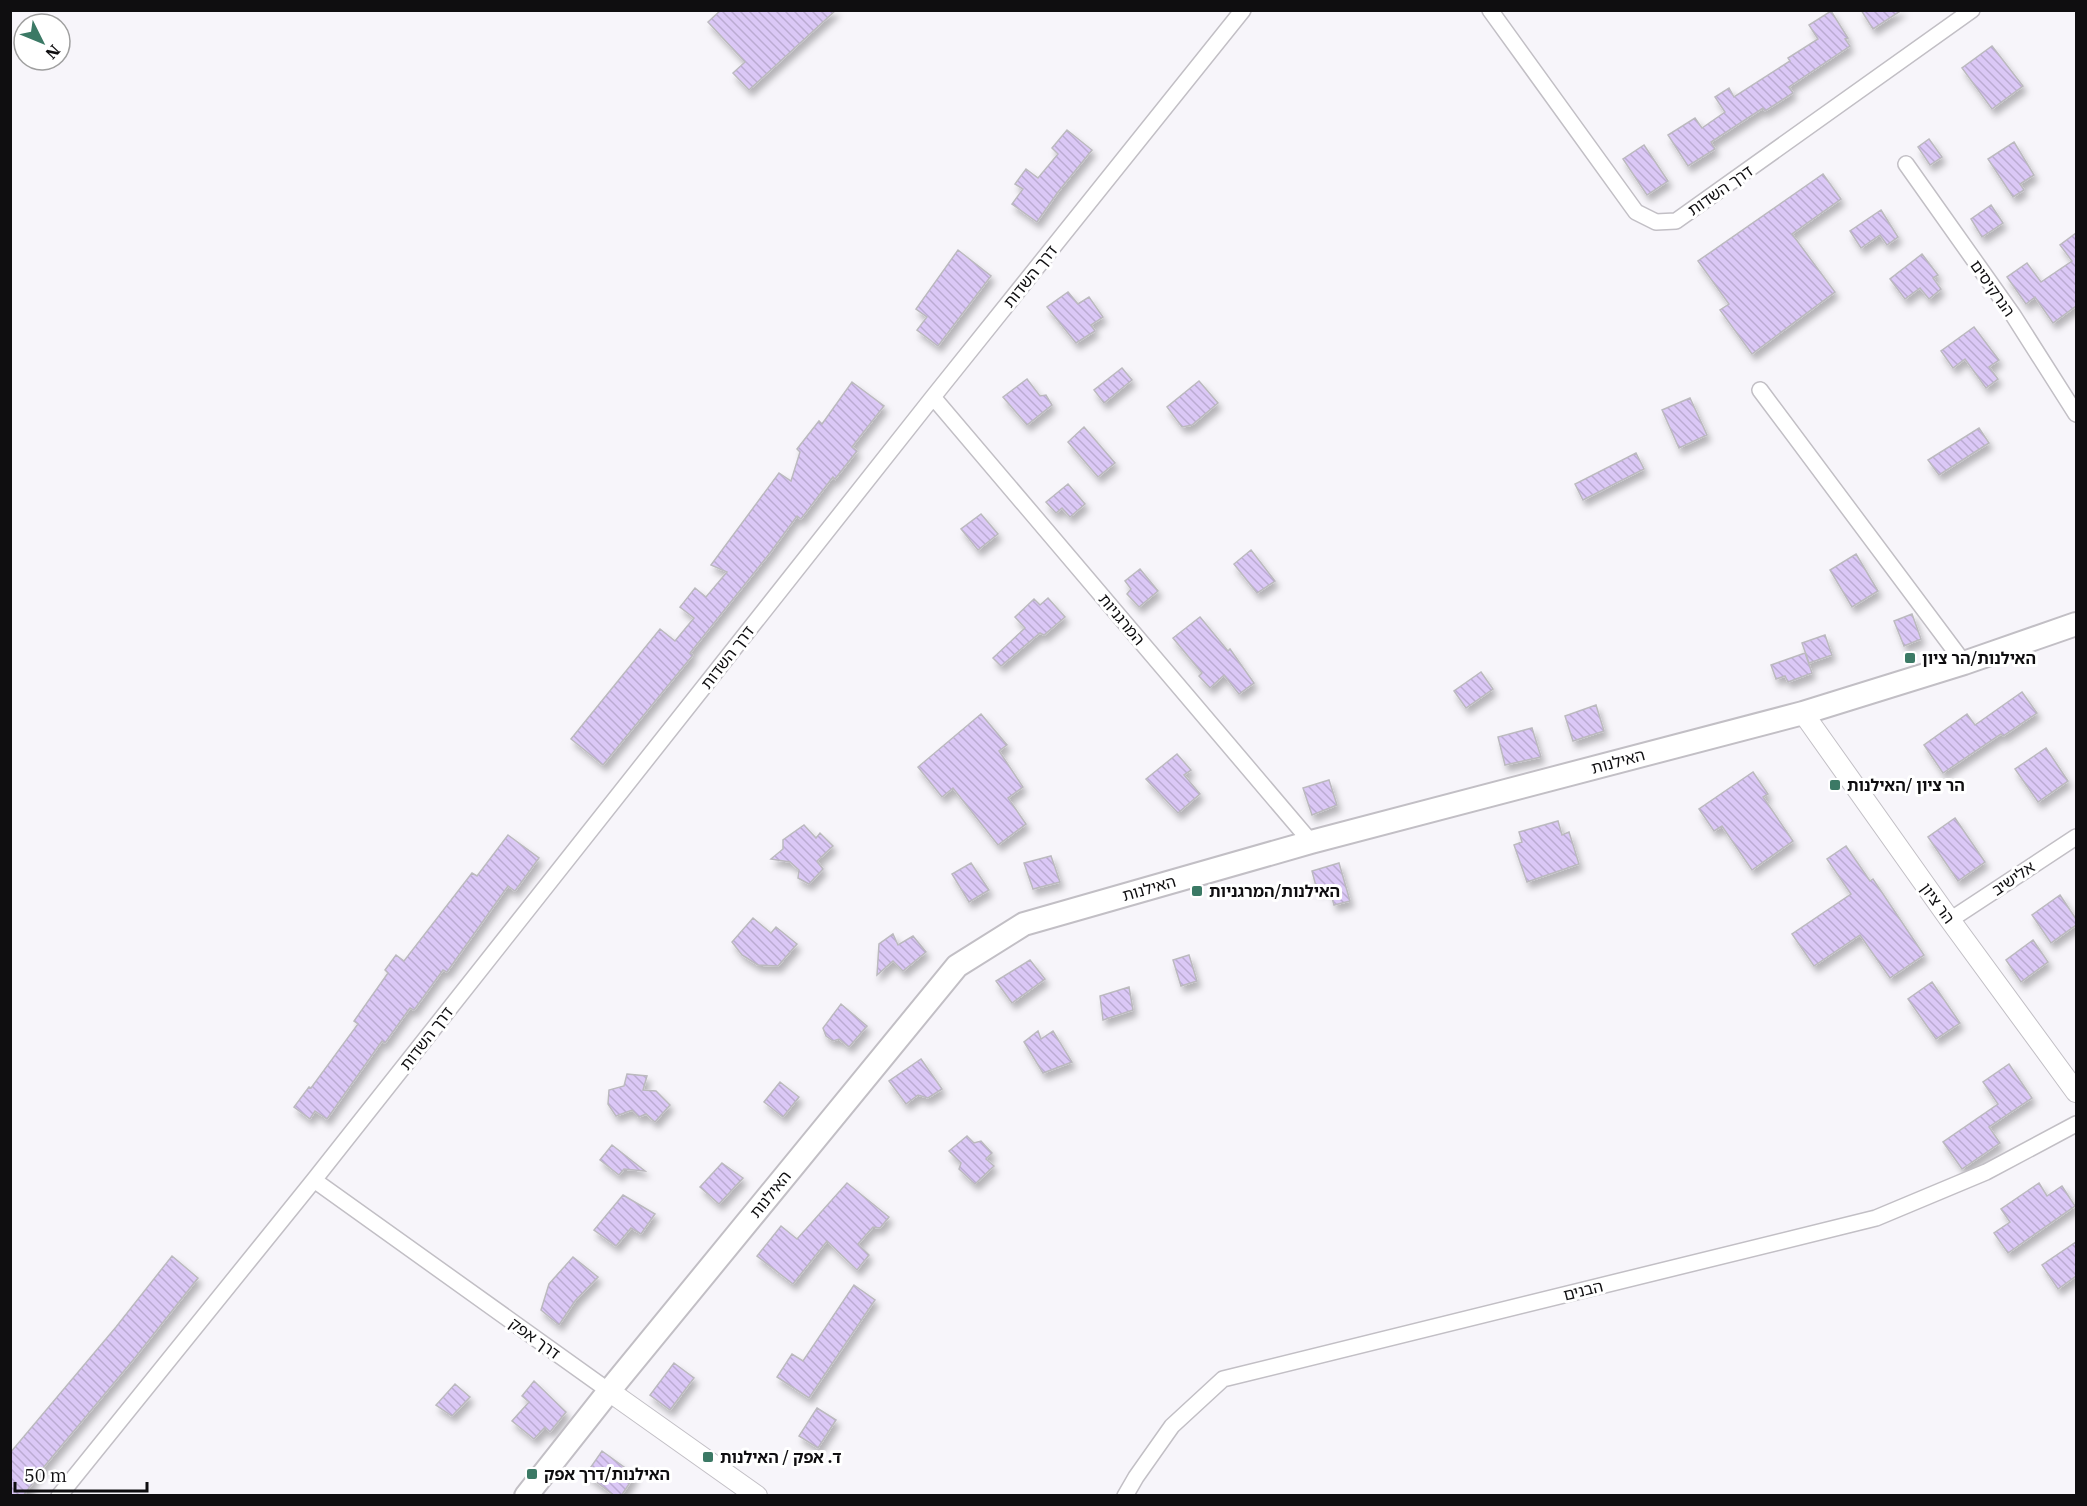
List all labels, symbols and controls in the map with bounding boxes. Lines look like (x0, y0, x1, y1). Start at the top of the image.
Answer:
north arrow (12, 12, 72, 72)
text: N (41, 41, 65, 64)
street label: דרך השדות (1684, 160, 1757, 220)
street label: דרך השדות (999, 240, 1062, 311)
street label: הנרקיסים (1966, 256, 2020, 320)
street label: המרגניות (1095, 589, 1149, 649)
street label: דרך השדות (696, 621, 758, 693)
place label: האילנות/הר ציון (1922, 648, 2036, 668)
marker: האילנות/הר ציון (1903, 651, 1917, 665)
street label: האילנות (1589, 744, 1647, 778)
place label: הר ציון /האילנות (1847, 775, 1965, 795)
marker: הר ציון /האילנות (1828, 778, 1842, 792)
street label: אלישיב (1988, 856, 2038, 900)
street label: האילנות (1120, 871, 1178, 905)
street label: הר ציון (1917, 879, 1959, 927)
place label: האילנות/המרגניות (1209, 881, 1340, 901)
marker: האילנות/המרגניות (1190, 884, 1204, 898)
street label: דרך השדות (395, 1002, 457, 1074)
street label: האילנות (745, 1166, 795, 1222)
street label: הבנים (1561, 1275, 1605, 1305)
street label: דרך אפק (506, 1313, 565, 1363)
place label: ד. אפק / האילנות (720, 1447, 841, 1467)
marker: ד. אפק / האילנות (701, 1450, 715, 1464)
scale bar (15, 1455, 147, 1493)
text: 50 m (24, 1464, 67, 1487)
place label: האילנות/דרך אפק (544, 1464, 670, 1484)
marker: האילנות/דרך אפק (525, 1467, 539, 1481)

